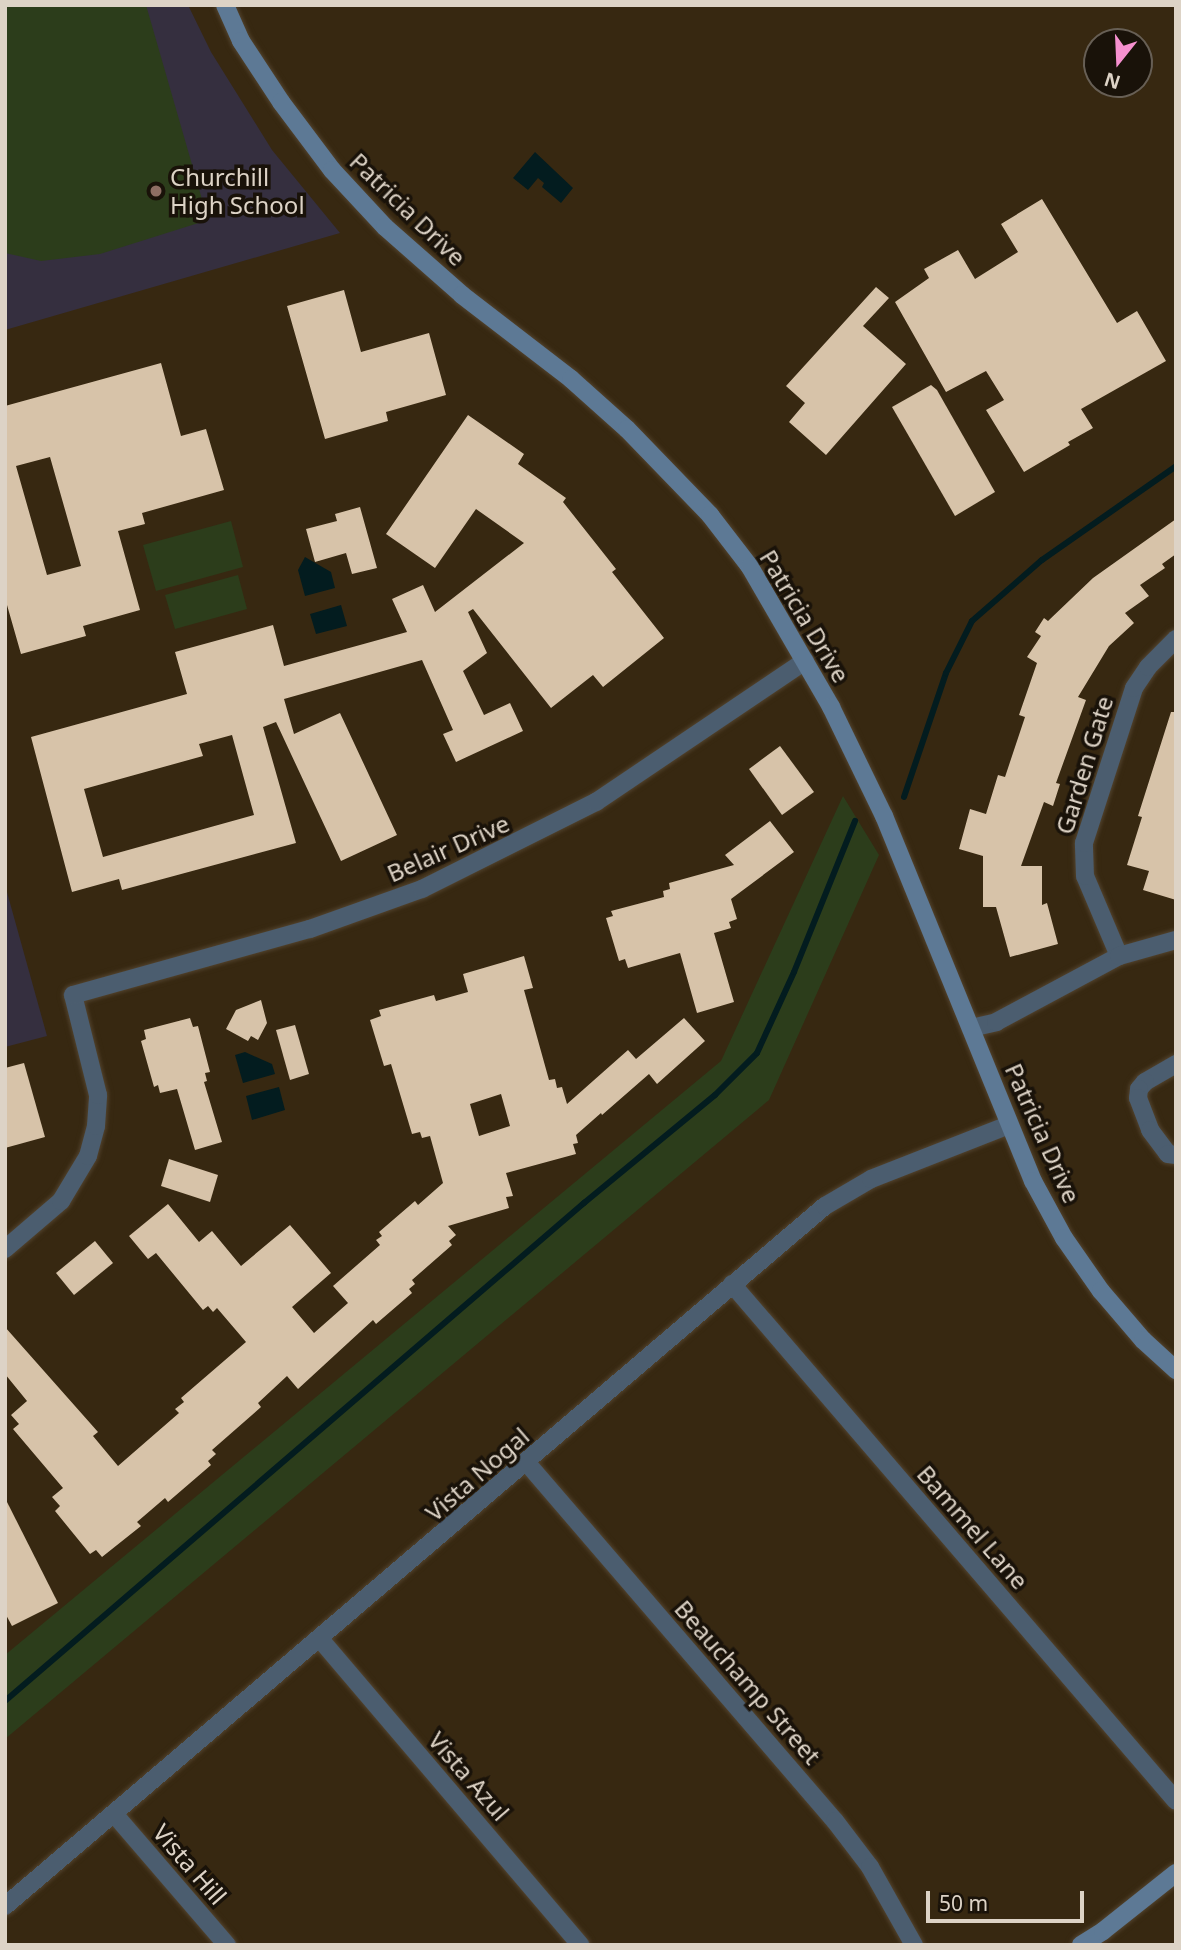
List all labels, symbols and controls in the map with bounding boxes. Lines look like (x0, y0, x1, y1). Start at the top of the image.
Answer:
north arrow (1083, 28, 1153, 98)
text: N (1101, 66, 1124, 96)
street label: Patricia Drive (344, 147, 472, 271)
place label: Churchill High School (170, 163, 305, 219)
marker: Churchill High School (148, 183, 164, 199)
street label: Patricia Drive (754, 545, 856, 687)
street label: Garden Gate (1049, 692, 1119, 838)
street label: Belair Drive (383, 808, 513, 888)
street label: Patricia Drive (999, 1059, 1087, 1207)
street label: Vista Nogal (419, 1421, 535, 1527)
street label: Bammel Lane (912, 1459, 1034, 1595)
street label: Beauchamp Street (669, 1594, 827, 1770)
street label: Vista Azul (423, 1726, 515, 1826)
street label: Vista Hill (147, 1818, 233, 1910)
scale bar (929, 1876, 1086, 1920)
text: 50 m (939, 1889, 988, 1917)

